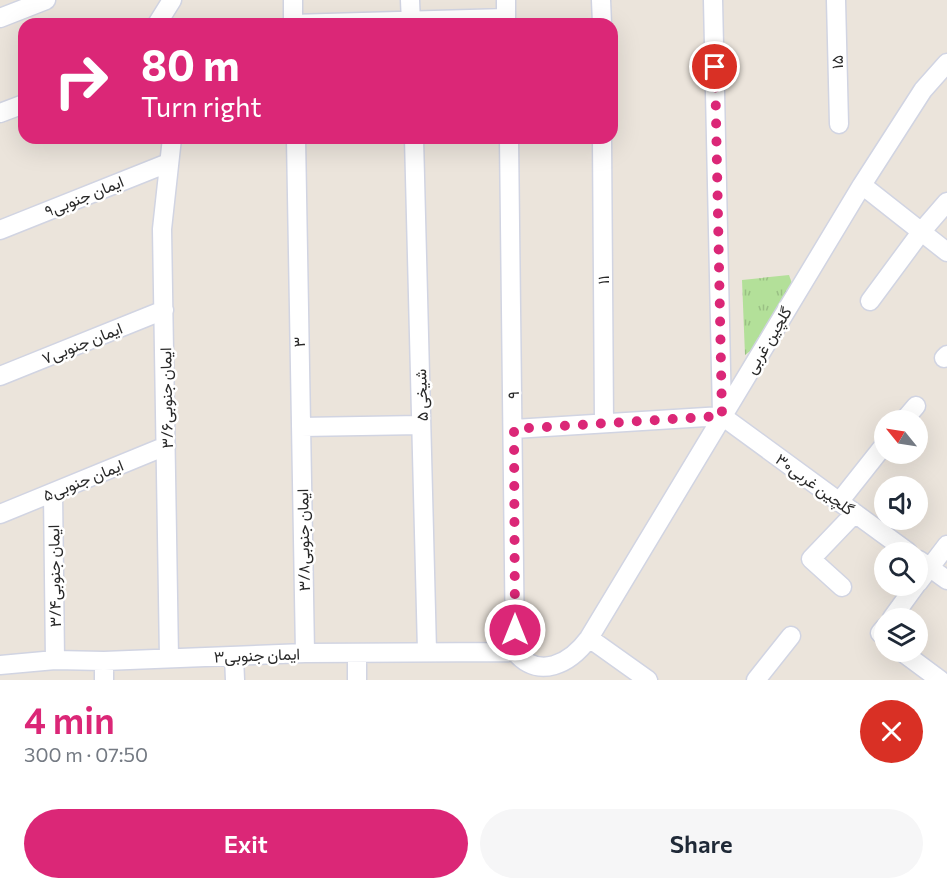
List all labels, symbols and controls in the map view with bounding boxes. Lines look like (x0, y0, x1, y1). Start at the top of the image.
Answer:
text: 80 m (141, 38, 240, 90)
pin (689, 41, 740, 92)
icon: right (42, 42, 120, 120)
icon: arrive (698, 50, 731, 83)
street label: ۱۵ (827, 55, 846, 69)
text: Turn right (141, 90, 261, 123)
street label: ایمان جنوبی۹ (42, 171, 127, 222)
street label: ۱۱ (593, 275, 612, 285)
street label: گلچین غربی (740, 303, 798, 378)
street label: ایمان جنوبی۷ (39, 318, 126, 369)
street label: ۳ (289, 337, 308, 347)
street label: ایمان جنوبی۳/۶ (155, 347, 178, 449)
street label: شیخی ۵ (410, 369, 433, 421)
street label: ۹ (503, 391, 522, 399)
north arrow (874, 410, 928, 464)
map controls (874, 410, 928, 662)
street label: گلچین غربی۳۰ (771, 449, 858, 521)
street label: ایمان جنوبی۵ (40, 455, 127, 506)
button: sound (874, 476, 928, 530)
street label: ایمان جنوبی۳/۸ (292, 488, 315, 592)
street label: ایمان جنوبی۳/۴ (43, 525, 66, 627)
button: search (874, 542, 928, 596)
position arrow (483, 598, 547, 662)
button: layers (874, 608, 928, 662)
street label: ایمان جنوبی۳ (214, 643, 301, 667)
text: 4 min (24, 697, 115, 741)
button: close (860, 700, 923, 763)
text: 300 m · 07:50 (24, 742, 148, 766)
button: Exit (24, 809, 468, 878)
button: Share (480, 809, 923, 878)

